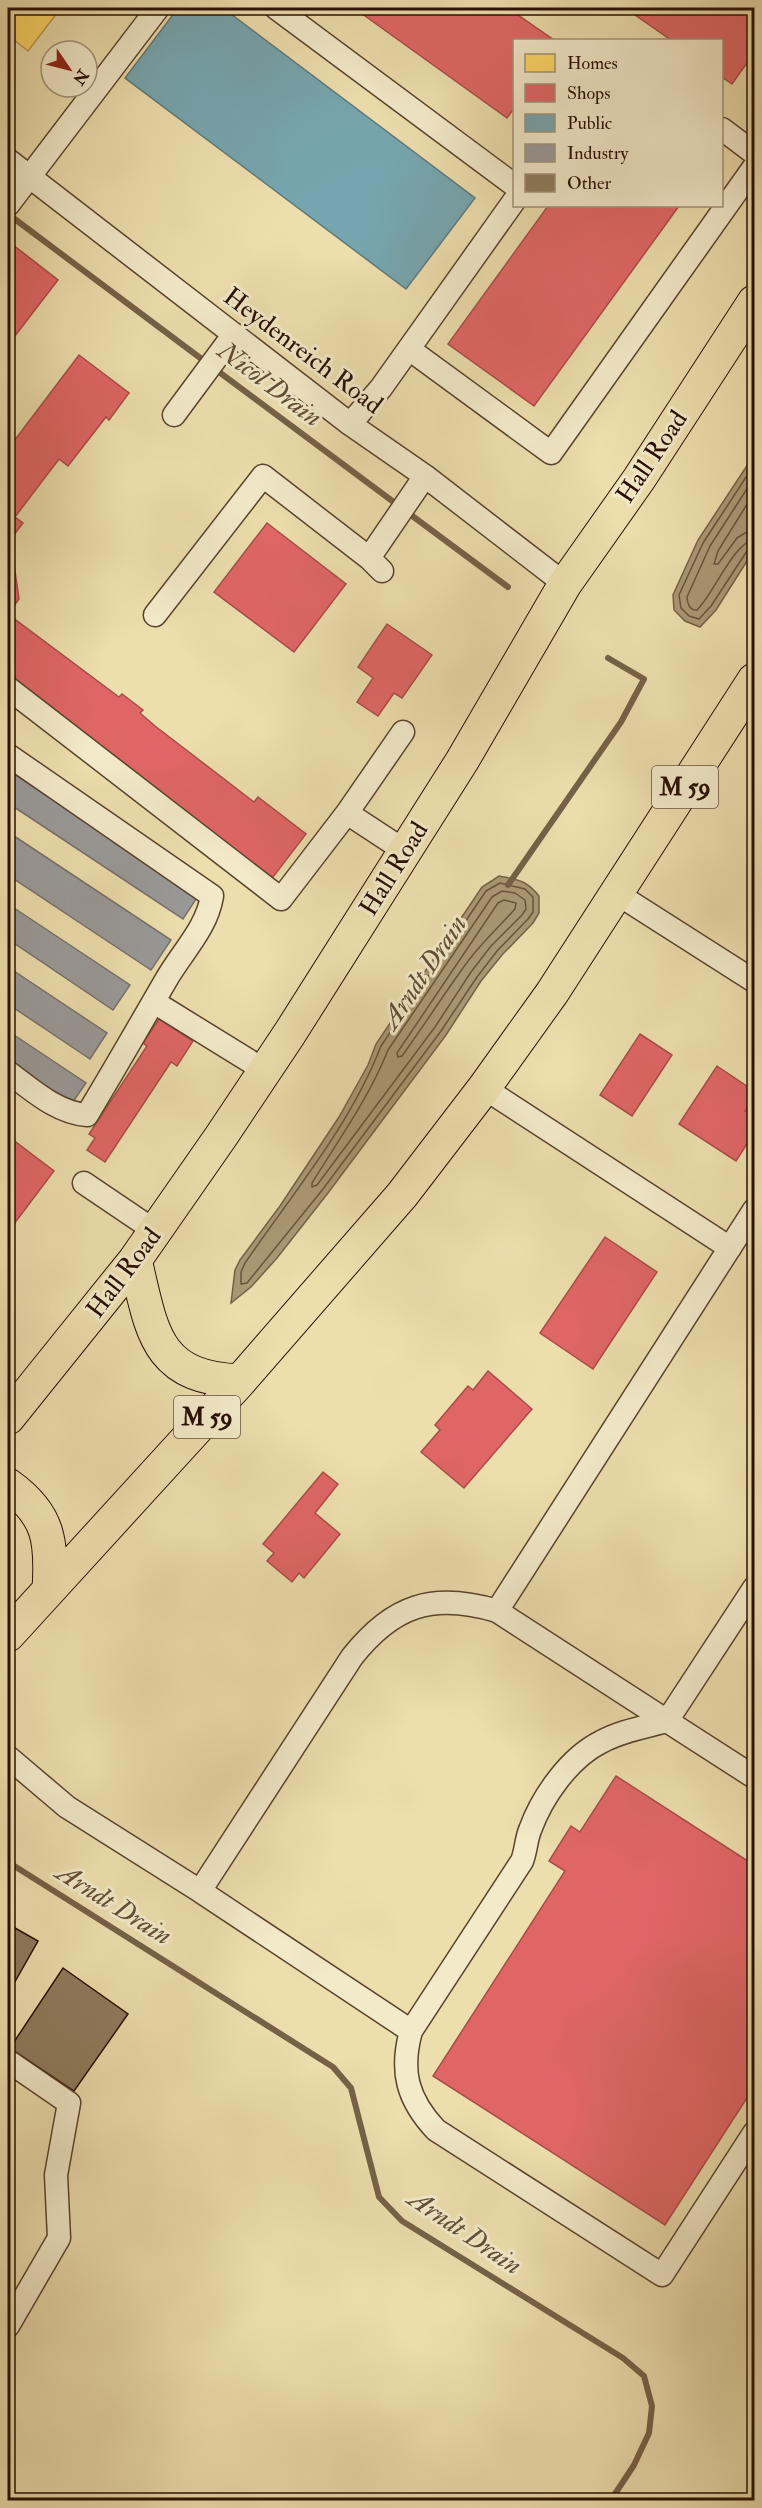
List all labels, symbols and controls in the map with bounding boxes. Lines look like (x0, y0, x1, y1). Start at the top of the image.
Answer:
north arrow (39, 39, 99, 99)
legend (513, 39, 723, 207)
text: Homes (567, 52, 618, 75)
text: N (68, 65, 93, 89)
text: Shops (567, 82, 610, 105)
text: Public (567, 112, 612, 135)
text: Industry (567, 142, 629, 165)
text: Other (567, 172, 611, 195)
street label: Heydenreich Road (217, 281, 389, 421)
water label: Nicol Drain (210, 333, 328, 434)
street label: Hall Road (609, 404, 695, 510)
road number: M 59 (652, 766, 718, 808)
street label: Hall Road (353, 816, 436, 922)
water label: Arndt Drain (372, 909, 474, 1037)
street label: Hall Road (80, 1221, 169, 1325)
road number: M 59 (174, 1396, 240, 1438)
water label: Arndt Drain (48, 1854, 178, 1952)
water label: Arndt Drain (400, 2180, 528, 2282)

